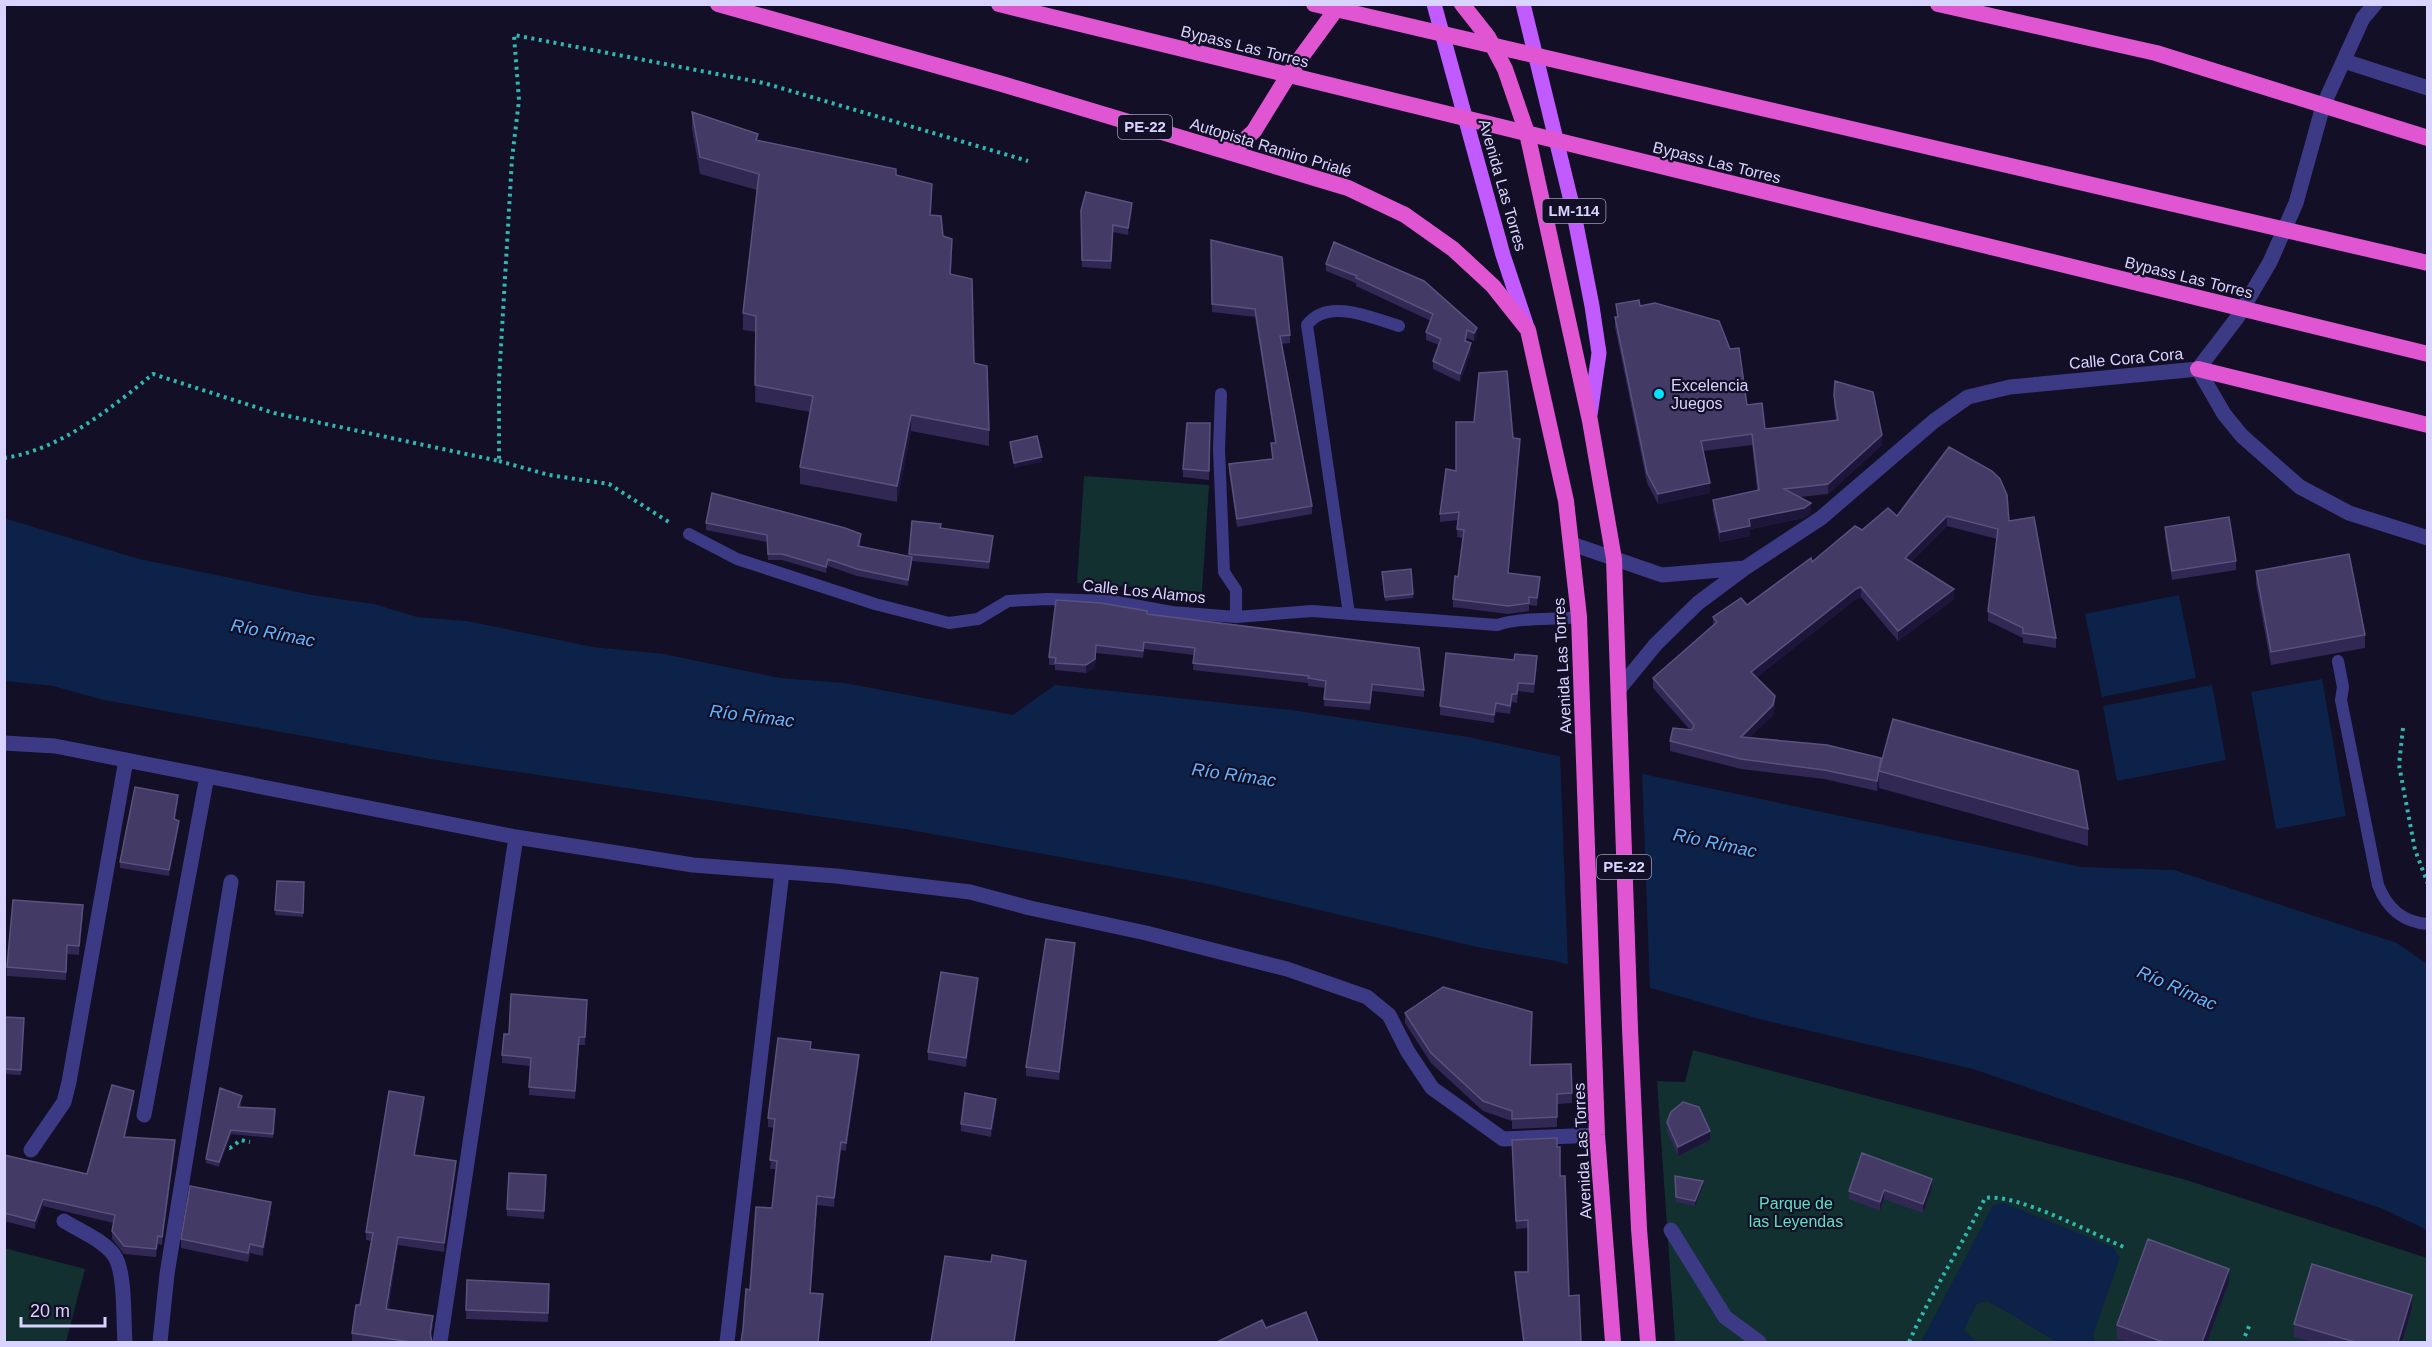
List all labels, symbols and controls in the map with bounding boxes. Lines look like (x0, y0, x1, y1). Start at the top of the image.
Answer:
street label: Bypass Las Torres (1179, 22, 1311, 71)
road number: PE-22 (1118, 115, 1172, 139)
street label: Autopista Ramiro Prialé (1188, 115, 1354, 180)
street label: Avenida Las Torres (1476, 117, 1529, 253)
street label: Bypass Las Torres (1651, 138, 1783, 187)
road number: LM-114 (1542, 199, 1606, 223)
street label: Bypass Las Torres (2123, 253, 2255, 302)
street label: Calle Cora Cora (2068, 345, 2184, 372)
place label: Excelencia Juegos (1671, 377, 1748, 412)
marker: Excelencia Juegos (1652, 387, 1666, 401)
street label: Calle Los Alamos (1082, 577, 1206, 606)
street label: Avenida Las Torres (1550, 597, 1575, 735)
water label: Río Rímac (229, 615, 317, 651)
water label: Río Rímac (709, 701, 795, 731)
water label: Río Rímac (1191, 759, 1277, 791)
water label: Río Rímac (1671, 824, 1759, 862)
road number: PE-22 (1597, 855, 1651, 879)
water label: Río Rímac (2134, 962, 2220, 1014)
street label: Avenida Las Torres (1570, 1082, 1595, 1220)
park label: Parque de las Leyendas (1749, 1195, 1843, 1230)
scale bar (21, 1290, 105, 1328)
text: 20 m (30, 1301, 70, 1321)

